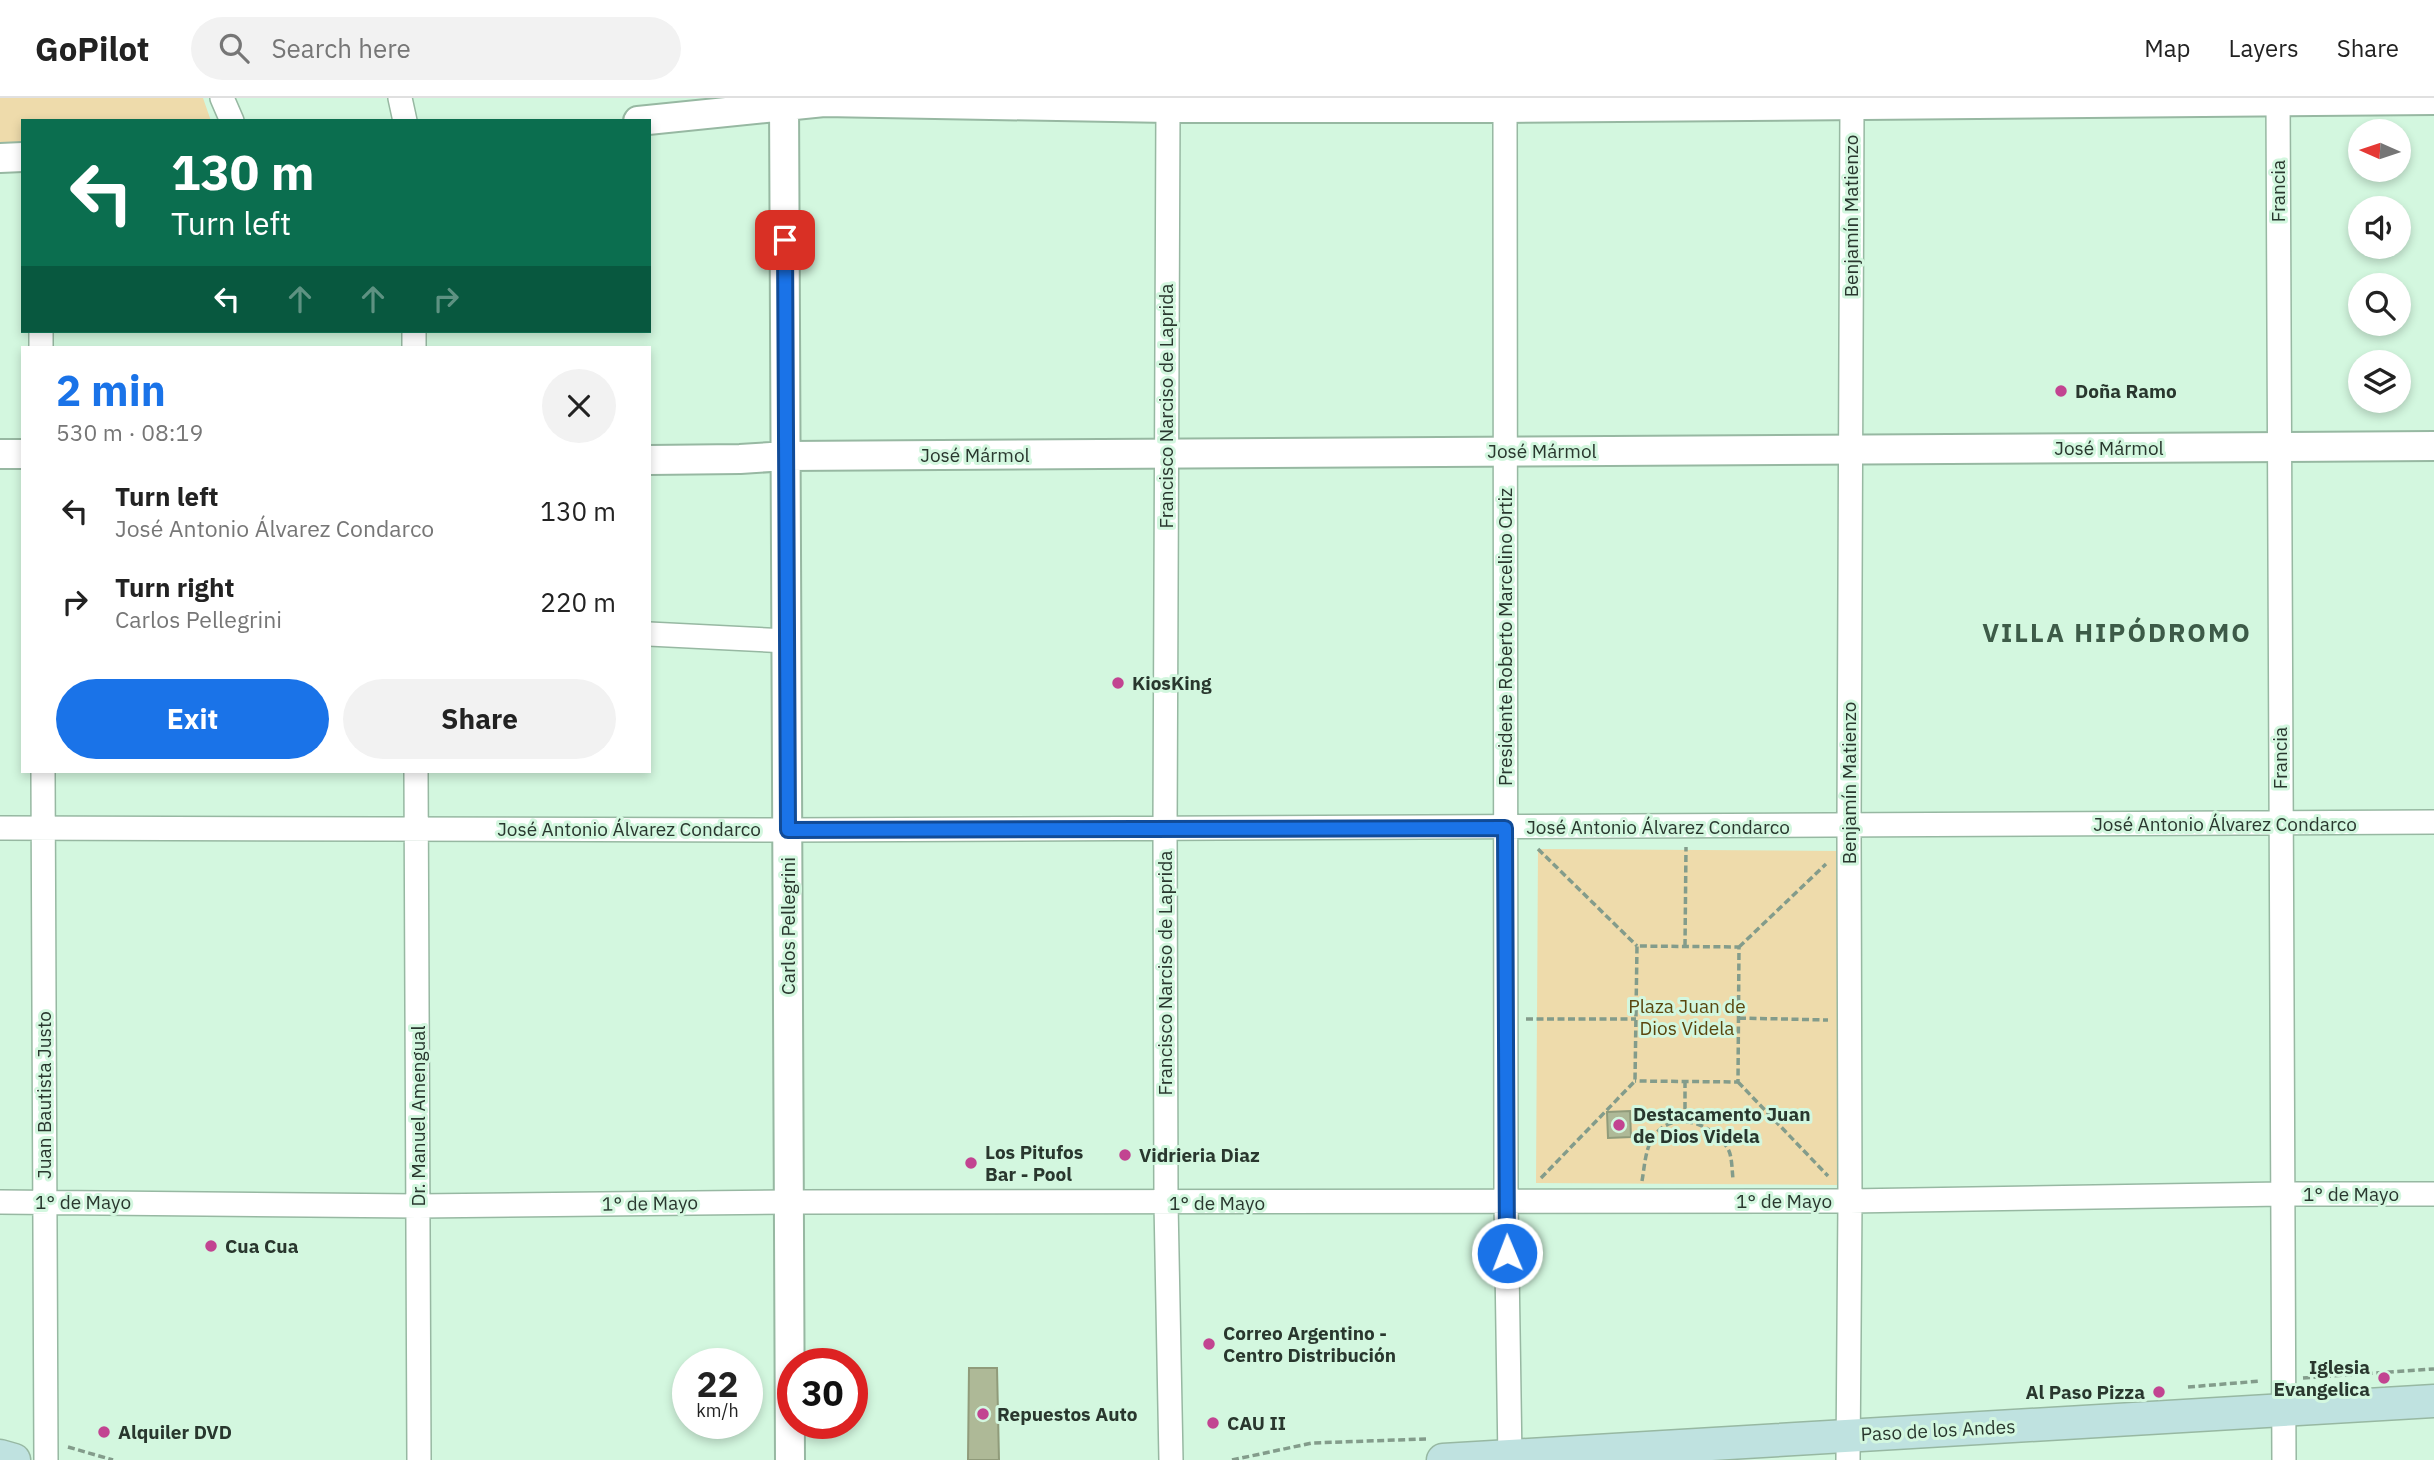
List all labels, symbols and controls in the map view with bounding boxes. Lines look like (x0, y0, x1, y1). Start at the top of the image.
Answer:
search box (191, 17, 681, 80)
text: GoPilot (35, 27, 149, 70)
icon: search (215, 29, 253, 67)
text: Search here (271, 31, 411, 65)
text: Map (2144, 32, 2191, 64)
text: Layers (2229, 32, 2299, 64)
text: Share (2337, 32, 2399, 64)
north arrow (2348, 119, 2412, 182)
map controls (2348, 119, 2411, 413)
street label: Benjamín Matienzo (1839, 135, 1863, 297)
text: 130 m (171, 140, 315, 203)
icon: left (56, 147, 147, 238)
street label: Francia (2266, 160, 2290, 222)
button: sound (2348, 196, 2411, 259)
text: Turn left (171, 202, 291, 244)
pin (755, 210, 815, 270)
icon: arrive (766, 221, 804, 259)
button: search (2348, 273, 2411, 336)
icon: left (208, 280, 246, 318)
icon: ahead (281, 280, 319, 318)
icon: ahead (354, 280, 392, 318)
icon: right (427, 280, 465, 318)
street label: Francisco Narciso de Laprida (1154, 284, 1178, 528)
button: layers (2348, 350, 2411, 413)
text: 2 min (56, 363, 166, 418)
button: close (542, 369, 616, 443)
place label: Doña Ramo (2075, 379, 2177, 403)
marker: Doña Ramo (2053, 383, 2069, 399)
text: 530 m · 08:19 (56, 417, 203, 447)
street label: José Mármol (2054, 436, 2164, 460)
street label: José Mármol (1487, 439, 1597, 463)
street label: José Mármol (920, 443, 1030, 467)
text: Turn left (115, 479, 218, 513)
street label: Presidente Roberto Marcelino Ortiz (1493, 488, 1517, 786)
icon: left (56, 492, 94, 530)
text: 130 m (540, 494, 616, 528)
text: José Antonio Álvarez Condarco (115, 513, 434, 543)
text: Turn right (115, 570, 234, 604)
icon: right (56, 583, 94, 621)
text: 220 m (540, 585, 616, 619)
text: Carlos Pellegrini (115, 604, 282, 634)
district label: VILLA HIPÓDROMO (1982, 615, 2252, 649)
place label: KiosKing (1132, 671, 1212, 695)
marker: KiosKing (1110, 675, 1126, 691)
button: Exit (56, 679, 329, 759)
button: Share (343, 679, 616, 759)
street label: Benjamín Matienzo (1837, 702, 1861, 864)
street label: Francia (2268, 727, 2292, 789)
street label: José Antonio Álvarez Condarco (2093, 812, 2357, 836)
street label: José Antonio Álvarez Condarco (1526, 815, 1790, 839)
street label: José Antonio Álvarez Condarco (497, 817, 761, 841)
street label: Francisco Narciso de Laprida (1153, 851, 1177, 1095)
street label: Carlos Pellegrini (776, 857, 800, 995)
park label: Plaza Juan de Dios Videla (1628, 994, 1746, 1040)
street label: Juan Bautista Justo (32, 1011, 56, 1179)
street label: Dr. Manuel Amengual (406, 1025, 430, 1207)
place label: Destacamento Juan de Dios Videla (1633, 1102, 1811, 1148)
marker: Destacamento Juan de Dios Videla (1611, 1117, 1627, 1133)
place label: Los Pitufos Bar - Pool (985, 1140, 1083, 1186)
place label: Vidrieria Diaz (1139, 1143, 1260, 1167)
marker: Vidrieria Diaz (1117, 1147, 1133, 1163)
marker: Los Pitufos Bar - Pool (963, 1155, 979, 1171)
street label: 1° de Mayo (2303, 1182, 2399, 1206)
street label: 1° de Mayo (1736, 1189, 1832, 1213)
street label: 1° de Mayo (35, 1190, 131, 1214)
street label: 1° de Mayo (602, 1190, 698, 1216)
street label: 1° de Mayo (1169, 1191, 1265, 1215)
position arrow (1470, 1216, 1544, 1290)
place label: Cua Cua (225, 1234, 299, 1258)
marker: Cua Cua (203, 1238, 219, 1254)
place label: Correo Argentino - Centro Distribución (1223, 1321, 1396, 1367)
marker: Correo Argentino - Centro Distribución (1201, 1336, 1217, 1352)
speed limit sign: 30 (777, 1348, 868, 1439)
place label: Iglesia Evangelica (2273, 1355, 2370, 1401)
text: 22 (696, 1361, 739, 1407)
marker: Iglesia Evangelica (2376, 1370, 2392, 1386)
place label: Al Paso Pizza (2026, 1380, 2145, 1404)
marker: Al Paso Pizza (2151, 1384, 2167, 1400)
text: km/h (696, 1399, 739, 1422)
place label: Repuestos Auto (997, 1402, 1138, 1426)
marker: Repuestos Auto (975, 1406, 991, 1422)
place label: CAU II (1227, 1411, 1286, 1435)
street label: Paso de los Andes (1860, 1414, 2016, 1446)
marker: CAU II (1205, 1415, 1221, 1431)
place label: Alquiler DVD (118, 1420, 232, 1444)
marker: Alquiler DVD (96, 1424, 112, 1440)

